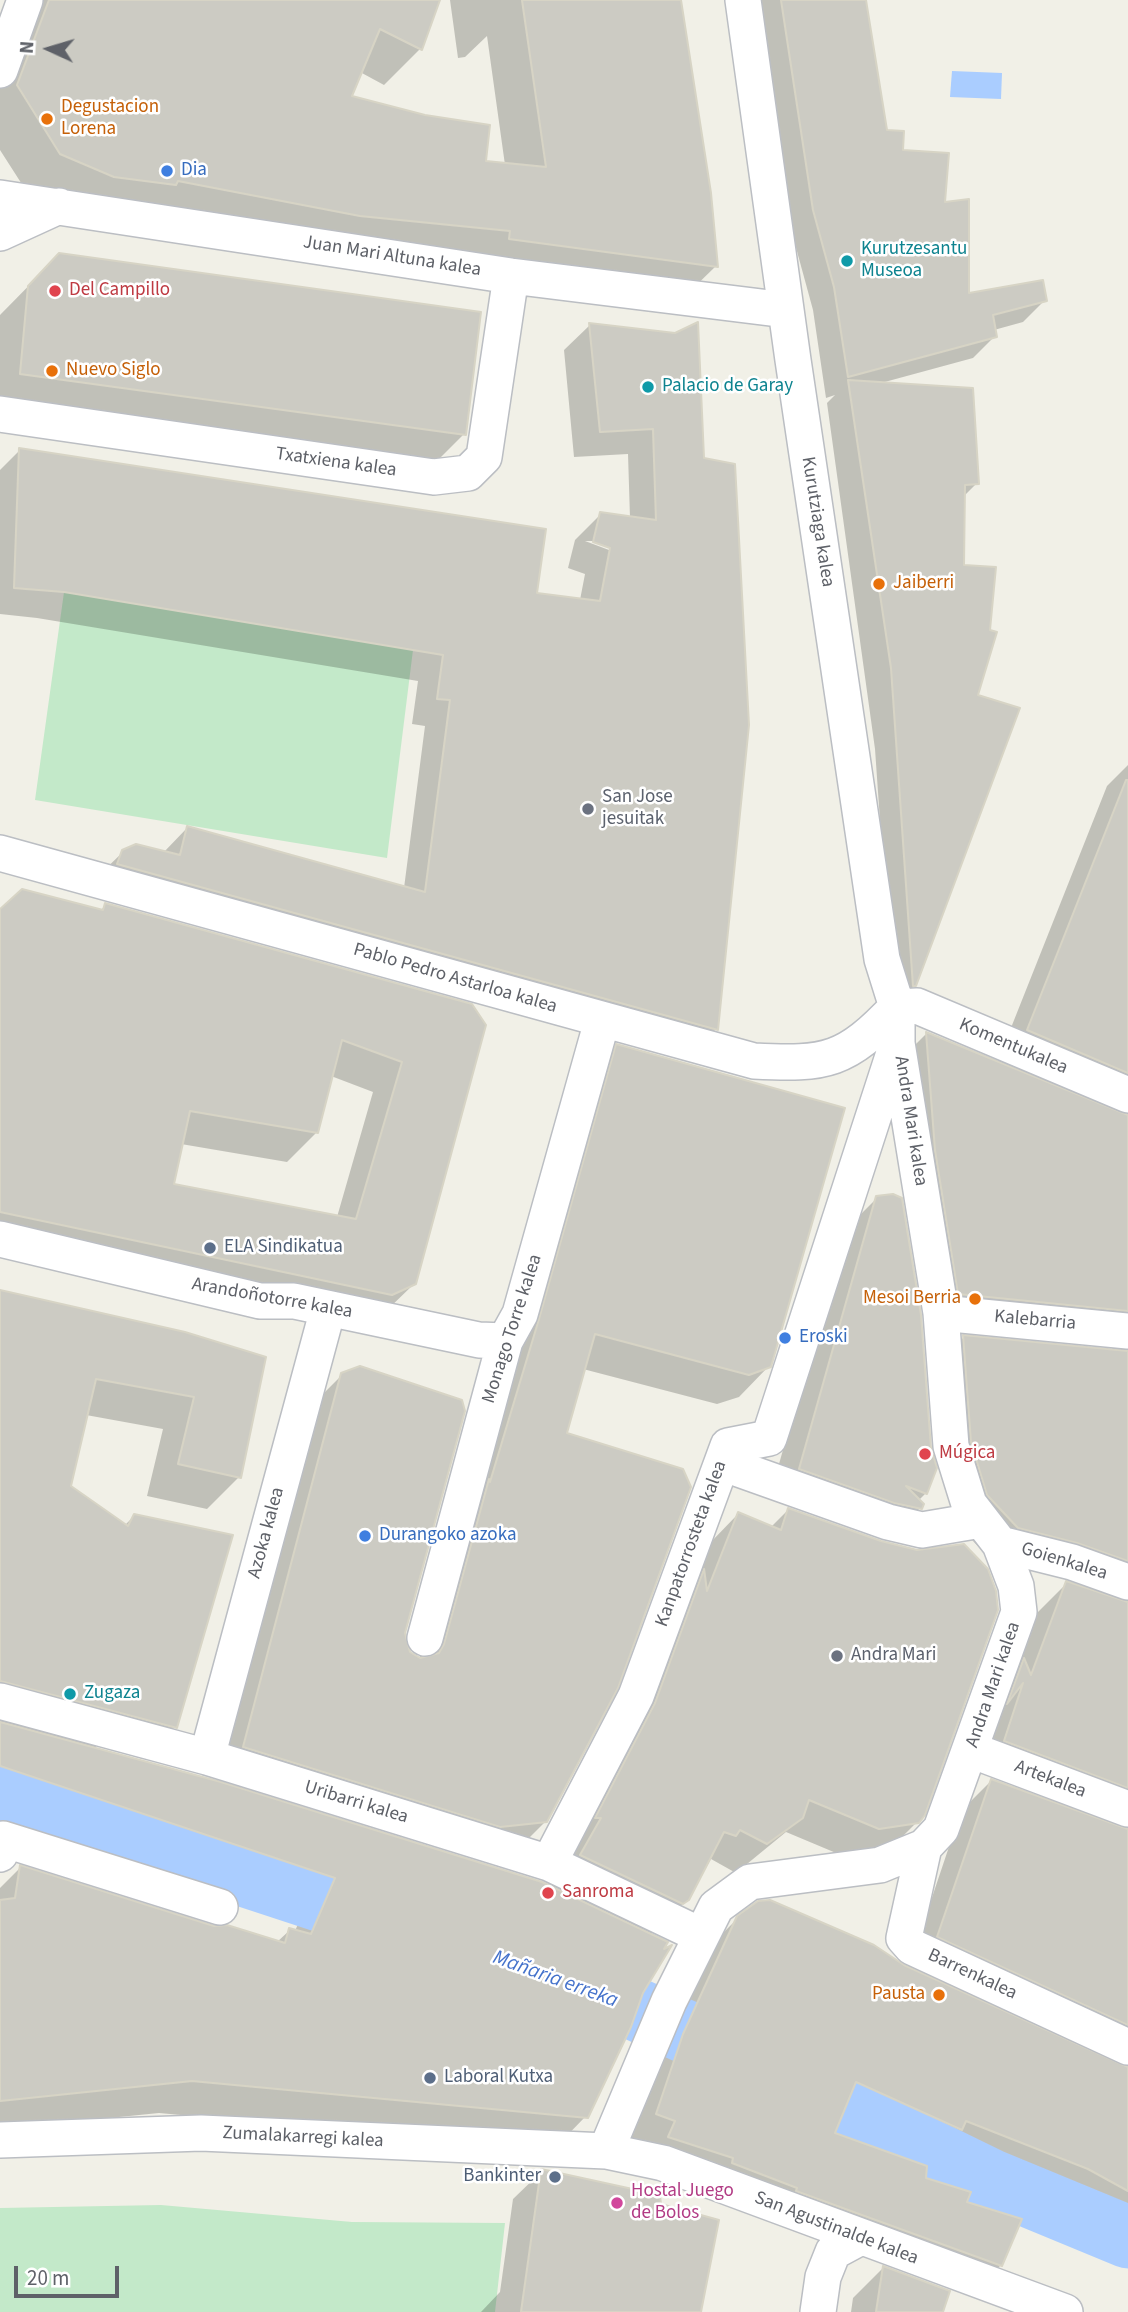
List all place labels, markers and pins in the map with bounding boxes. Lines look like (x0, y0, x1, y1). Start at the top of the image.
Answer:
place label: Degustacion Lorena (61, 97, 159, 141)
marker: Degustacion Lorena (39, 111, 55, 127)
place label: Dia (181, 160, 207, 182)
marker: Dia (159, 163, 175, 179)
place label: Kurutzesantu Museoa (861, 239, 967, 283)
marker: Kurutzesantu Museoa (839, 253, 855, 269)
place label: Del Campillo (69, 280, 170, 302)
marker: Del Campillo (47, 283, 63, 299)
place label: Nuevo Siglo (66, 360, 161, 382)
marker: Nuevo Siglo (44, 363, 60, 379)
place label: Palacio de Garay (662, 376, 793, 398)
marker: Palacio de Garay (640, 379, 656, 395)
place label: Jaiberri (893, 573, 954, 595)
marker: Jaiberri (871, 576, 887, 592)
place label: San Jose jesuitak (602, 787, 673, 831)
marker: San Jose jesuitak (580, 801, 596, 817)
place label: ELA Sindikatua (224, 1237, 343, 1259)
marker: ELA Sindikatua (202, 1240, 218, 1256)
place label: Mesoi Berria (863, 1288, 961, 1310)
marker: Mesoi Berria (967, 1291, 983, 1307)
place label: Eroski (799, 1327, 848, 1349)
marker: Eroski (777, 1330, 793, 1346)
place label: Múgica (939, 1443, 995, 1465)
marker: Múgica (917, 1446, 933, 1462)
place label: Durangoko azoka (379, 1525, 516, 1547)
marker: Durangoko azoka (357, 1528, 373, 1544)
place label: Andra Mari (851, 1645, 936, 1667)
marker: Andra Mari (829, 1648, 845, 1664)
place label: Zugaza (84, 1683, 140, 1705)
marker: Zugaza (62, 1686, 78, 1702)
place label: Sanroma (562, 1882, 634, 1904)
marker: Sanroma (540, 1885, 556, 1901)
place label: Pausta (872, 1984, 925, 2006)
marker: Pausta (931, 1987, 947, 2003)
place label: Laboral Kutxa (444, 2067, 553, 2089)
marker: Laboral Kutxa (422, 2070, 438, 2086)
place label: Bankinter (463, 2166, 541, 2188)
marker: Bankinter (547, 2169, 563, 2185)
place label: Hostal Juego de Bolos (631, 2181, 734, 2225)
marker: Hostal Juego de Bolos (609, 2195, 625, 2211)

